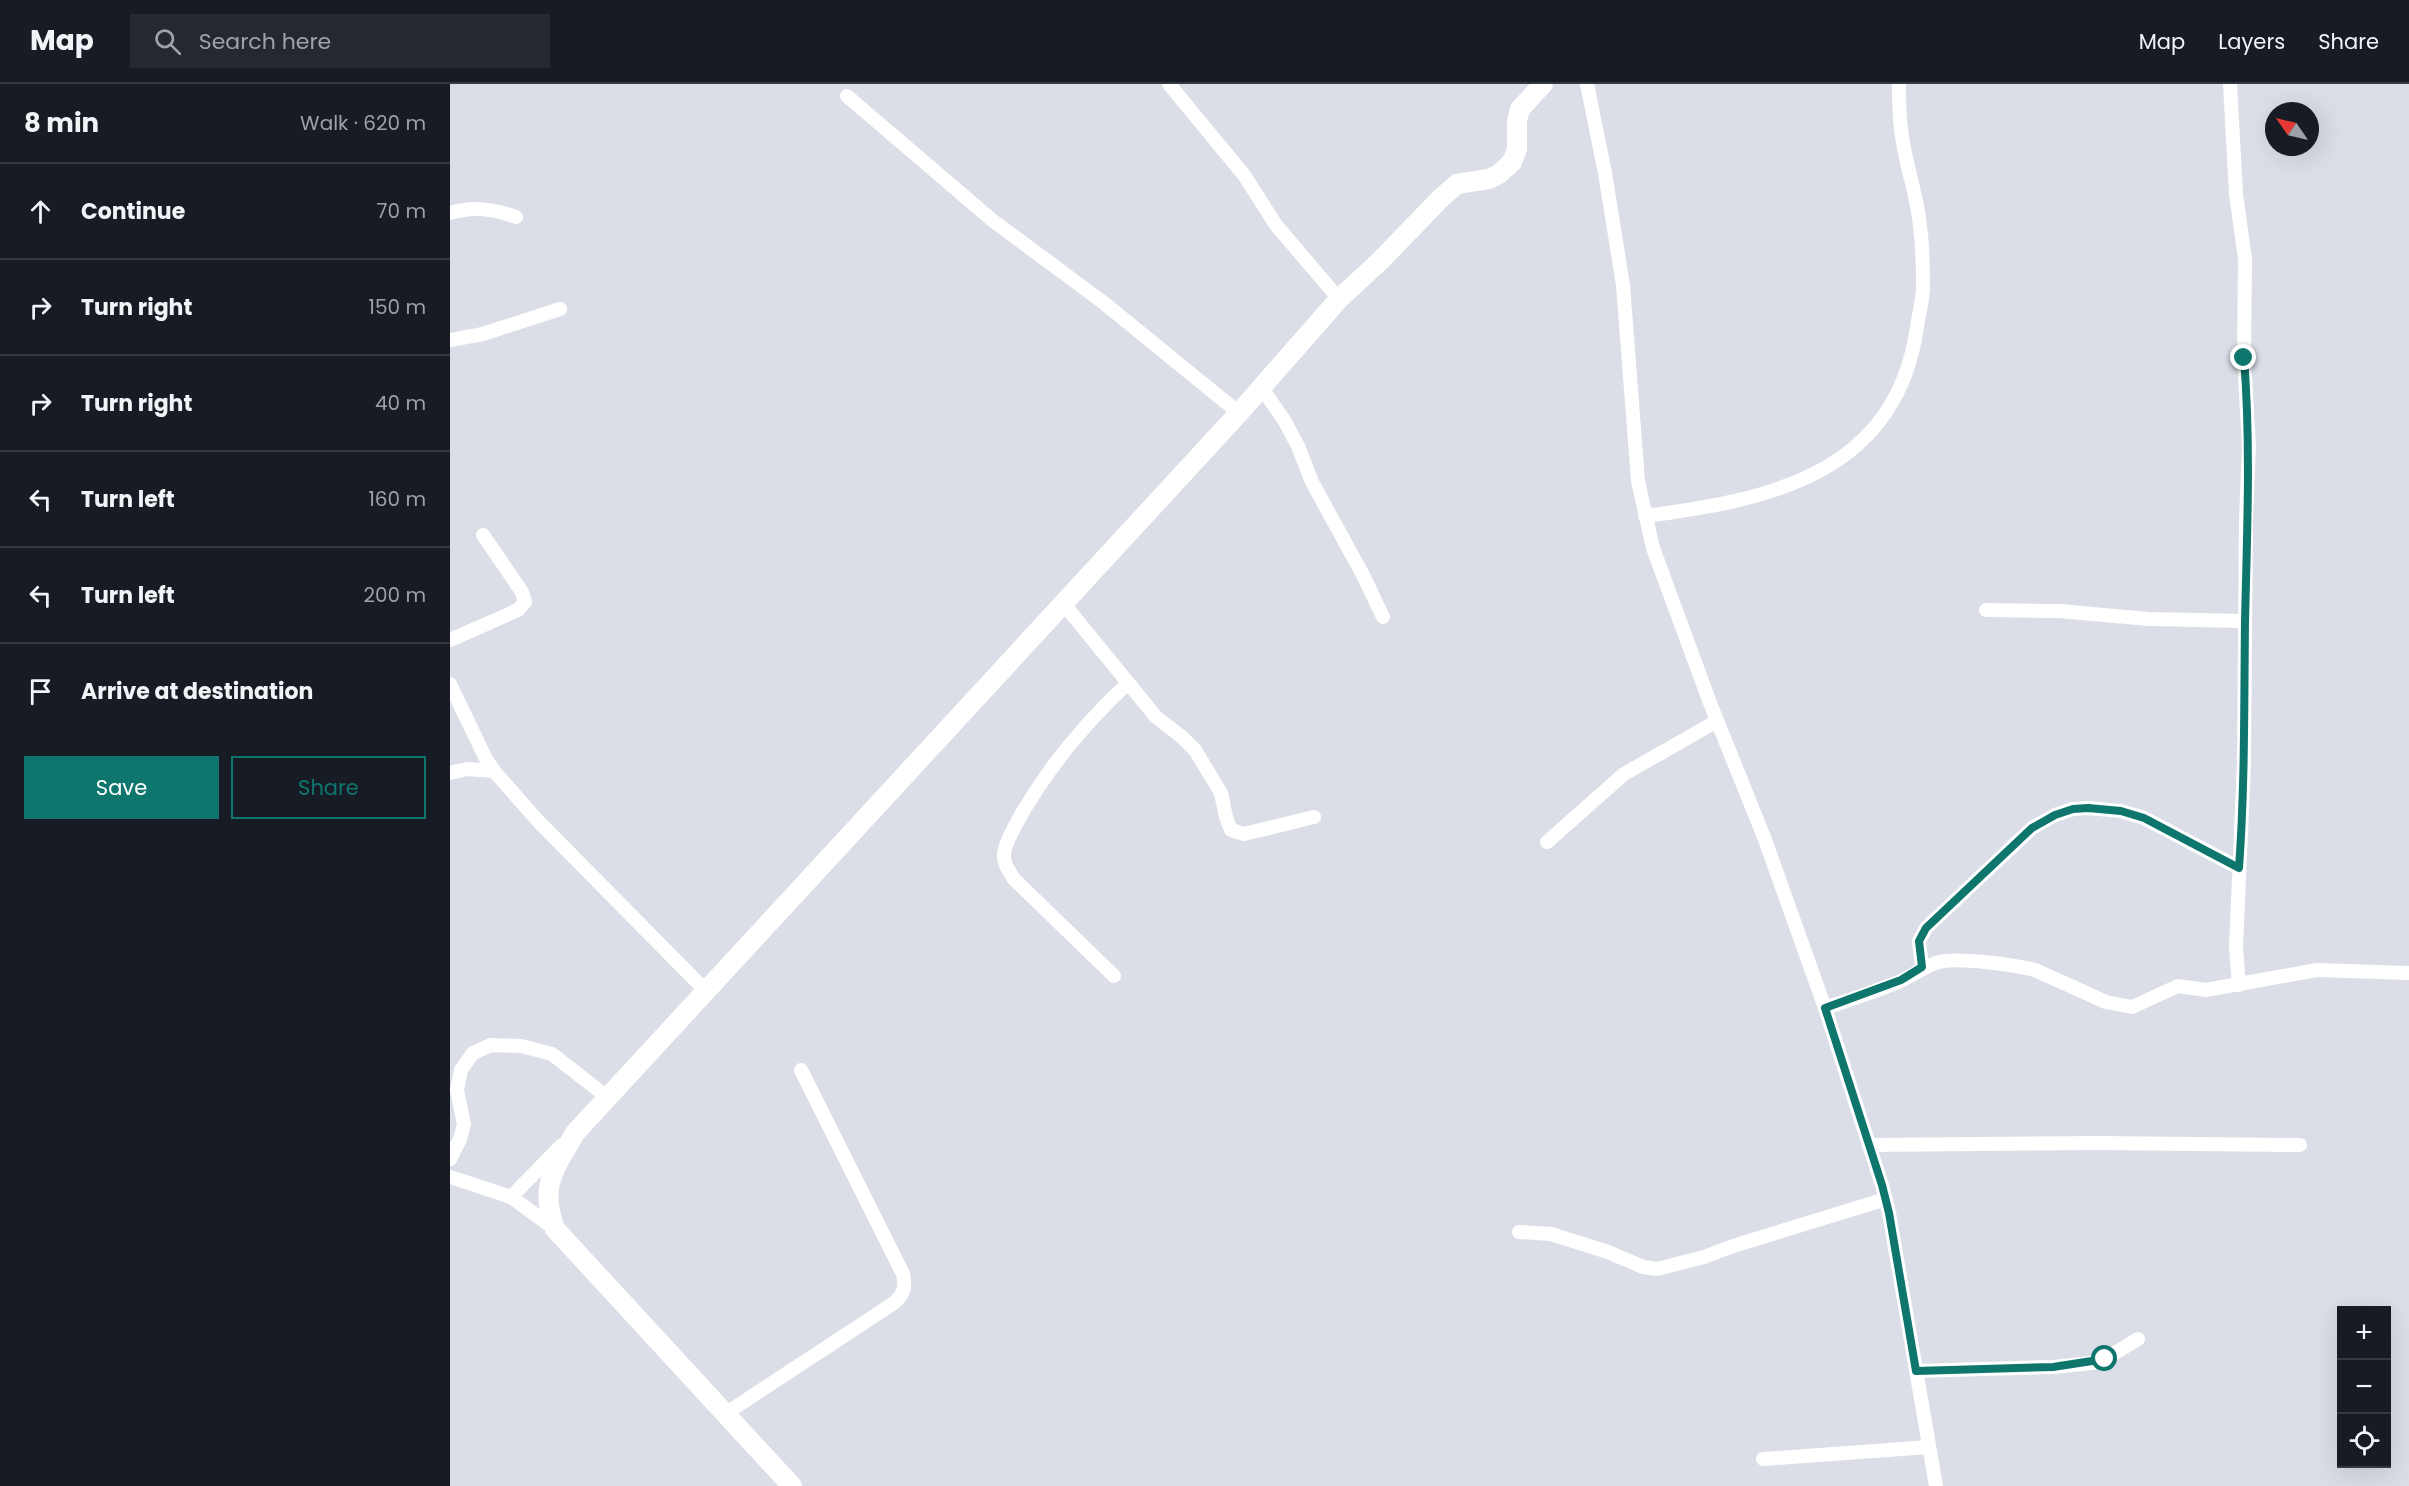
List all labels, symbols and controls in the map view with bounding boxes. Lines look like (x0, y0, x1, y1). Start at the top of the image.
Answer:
search box (130, 14, 550, 68)
text: Map (30, 21, 94, 60)
icon: search (151, 25, 184, 58)
text: Search here (199, 26, 331, 57)
text: Map (2139, 27, 2185, 56)
text: Layers (2218, 27, 2285, 56)
text: Share (2318, 27, 2379, 56)
north arrow (2265, 102, 2319, 156)
text: 8 min (24, 105, 99, 141)
text: Walk · 620 m (300, 109, 426, 137)
icon: ahead (24, 195, 57, 228)
text: Continue (81, 196, 185, 227)
text: 70 m (377, 197, 426, 225)
icon: right (24, 291, 57, 324)
text: Turn right (81, 292, 192, 323)
text: 150 m (369, 293, 426, 321)
route end (2230, 344, 2256, 370)
icon: right (24, 387, 57, 420)
text: Turn right (81, 388, 192, 419)
text: 40 m (375, 389, 426, 417)
icon: left (24, 483, 57, 516)
text: Turn left (81, 484, 175, 515)
text: 160 m (368, 485, 426, 513)
icon: left (24, 579, 57, 612)
text: Turn left (81, 580, 175, 611)
text: 200 m (363, 581, 426, 609)
icon: arrive (24, 675, 57, 708)
text: Arrive at destination (81, 676, 313, 707)
button: Save (24, 756, 219, 819)
button: Share (231, 756, 426, 819)
map controls (2337, 1306, 2391, 1468)
button: + (2337, 1306, 2391, 1360)
route start (2091, 1345, 2117, 1371)
button: − (2337, 1360, 2391, 1414)
button: locate (2337, 1414, 2391, 1468)

